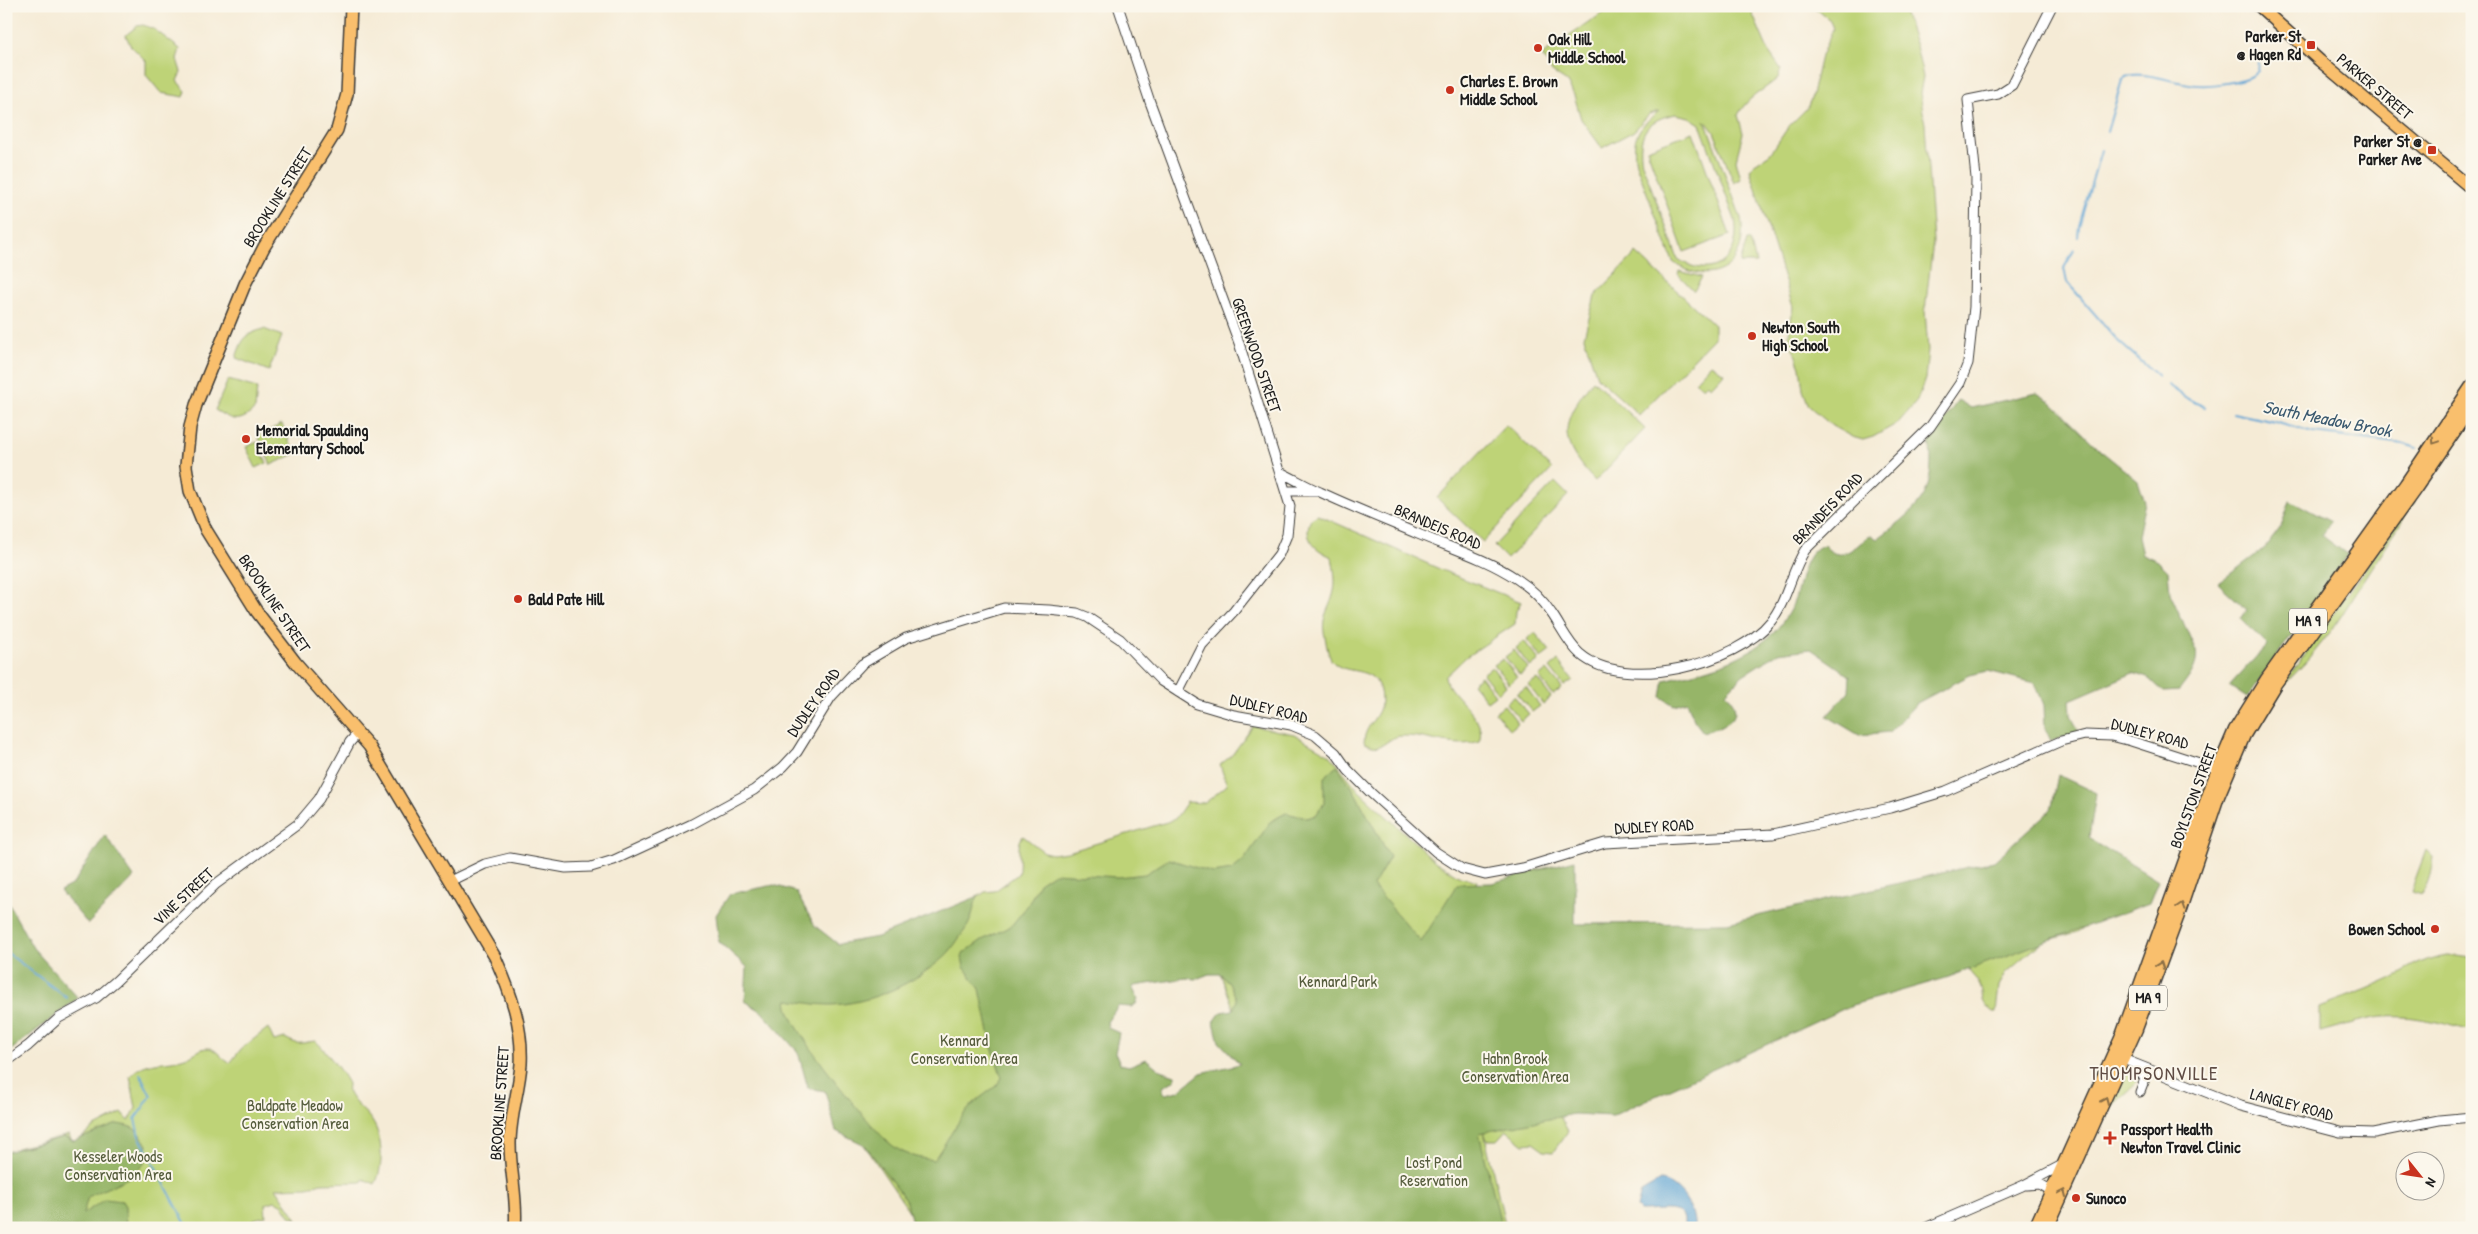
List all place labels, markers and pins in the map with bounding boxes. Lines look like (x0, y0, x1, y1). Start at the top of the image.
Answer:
place label: Parker St @ Hagen Rd (2237, 25, 2302, 66)
place label: Oak Hill Middle School (1548, 28, 1626, 68)
marker: Parker St @ Hagen Rd (2305, 39, 2317, 51)
marker: Oak Hill Middle School (1532, 42, 1544, 54)
place label: Charles E. Brown Middle School (1460, 70, 1558, 110)
marker: Charles E. Brown Middle School (1444, 84, 1456, 96)
place label: Parker St @ Parker Ave (2354, 130, 2423, 170)
marker: Parker St @ Parker Ave (2426, 144, 2438, 156)
place label: Newton South High School (1762, 316, 1840, 357)
marker: Newton South High School (1746, 330, 1758, 342)
place label: Memorial Spaulding Elementary School (256, 419, 368, 460)
marker: Memorial Spaulding Elementary School (240, 433, 252, 445)
place label: Bald Pate Hill (528, 588, 605, 610)
marker: Bald Pate Hill (512, 593, 524, 605)
place label: Bowen School (2348, 918, 2426, 940)
marker: Bowen School (2429, 923, 2441, 935)
place label: Passport Health Newton Travel Clinic (2121, 1118, 2241, 1158)
marker: Passport Health Newton Travel Clinic (2103, 1131, 2117, 1145)
place label: Sunoco (2086, 1187, 2127, 1209)
marker: Sunoco (2070, 1192, 2082, 1204)

